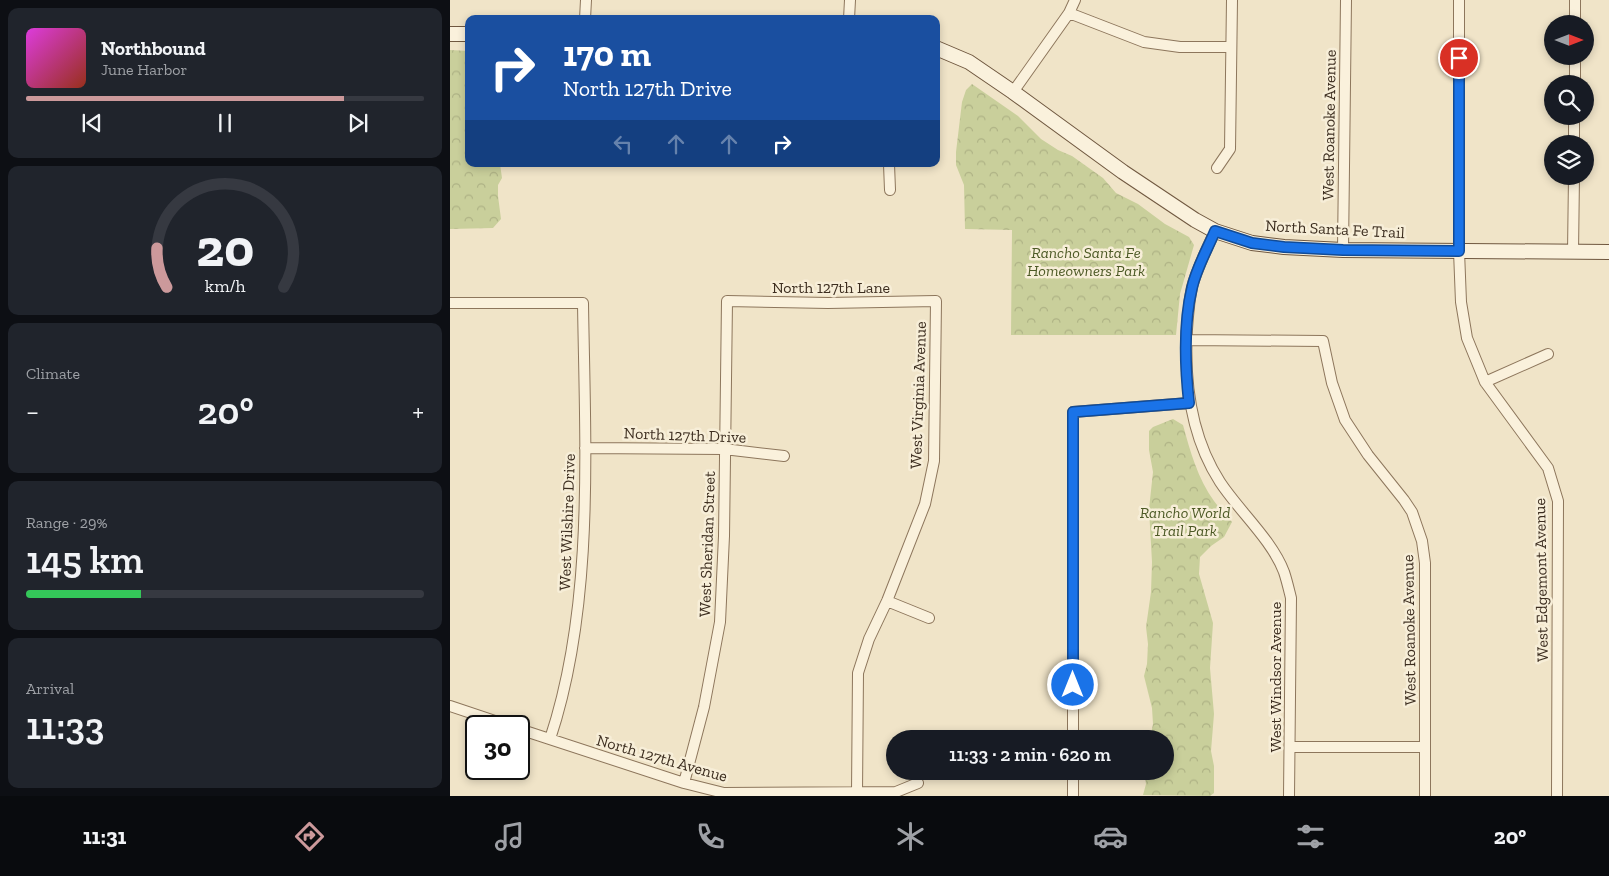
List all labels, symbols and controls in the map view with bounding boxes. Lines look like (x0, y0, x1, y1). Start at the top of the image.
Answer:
north arrow (1544, 15, 1594, 65)
map controls (1544, 15, 1594, 185)
text: 170 m (563, 33, 651, 75)
icon: right (480, 35, 545, 100)
text: Northbound (101, 37, 206, 60)
pin (1438, 37, 1480, 79)
icon: arrive (1445, 44, 1473, 72)
street label: West Roanoke Avenue (1318, 49, 1340, 201)
text: June Harbor (101, 60, 187, 79)
text: North 127th Drive (563, 75, 732, 102)
button: search (1544, 75, 1594, 125)
icon: previous (78, 109, 106, 137)
icon: pause (211, 109, 239, 137)
icon: next (344, 109, 372, 137)
icon: left (609, 130, 637, 158)
icon: ahead (662, 130, 690, 158)
icon: ahead (715, 130, 743, 158)
icon: right (768, 130, 796, 158)
button: layers (1544, 135, 1594, 185)
street label: North Santa Fe Trail (1265, 216, 1405, 242)
text: 20 (196, 217, 254, 279)
park label: Rancho Santa Fe Homeowners Park (1027, 243, 1145, 280)
text: km/h (205, 275, 245, 297)
street label: North 127th Lane (772, 278, 890, 297)
street label: West Virginia Avenue (906, 321, 930, 469)
text: Climate (26, 364, 80, 383)
text: 20° (198, 388, 254, 434)
text: − (26, 395, 39, 428)
text: + (412, 395, 424, 428)
street label: North 127th Drive (623, 423, 747, 447)
street label: West Wilshire Drive (555, 453, 579, 591)
street label: West Sheridan Street (695, 471, 719, 617)
street label: West Edgemont Avenue (1530, 498, 1552, 662)
park label: Rancho World Trail Park (1140, 503, 1230, 540)
text: Range · 29% (26, 513, 108, 532)
text: 145 km (26, 537, 143, 583)
street label: West Roanoke Avenue (1398, 554, 1420, 706)
street label: West Windsor Avenue (1266, 602, 1285, 752)
position arrow (1046, 658, 1098, 710)
text: Arrival (26, 679, 74, 698)
text: 11:33 (26, 703, 104, 749)
speed limit sign: 30 (465, 715, 530, 780)
street label: North 127th Avenue (594, 730, 730, 786)
text: 11:33 · 2 min · 620 m (949, 743, 1111, 766)
icon: directions (292, 819, 327, 854)
icon: music (492, 819, 527, 854)
icon: phone (693, 819, 728, 854)
icon: climate (893, 819, 928, 854)
icon: car (1093, 819, 1128, 854)
icon: filters (1293, 819, 1328, 854)
text: 11:31 (83, 823, 127, 850)
text: 20° (1494, 823, 1526, 850)

